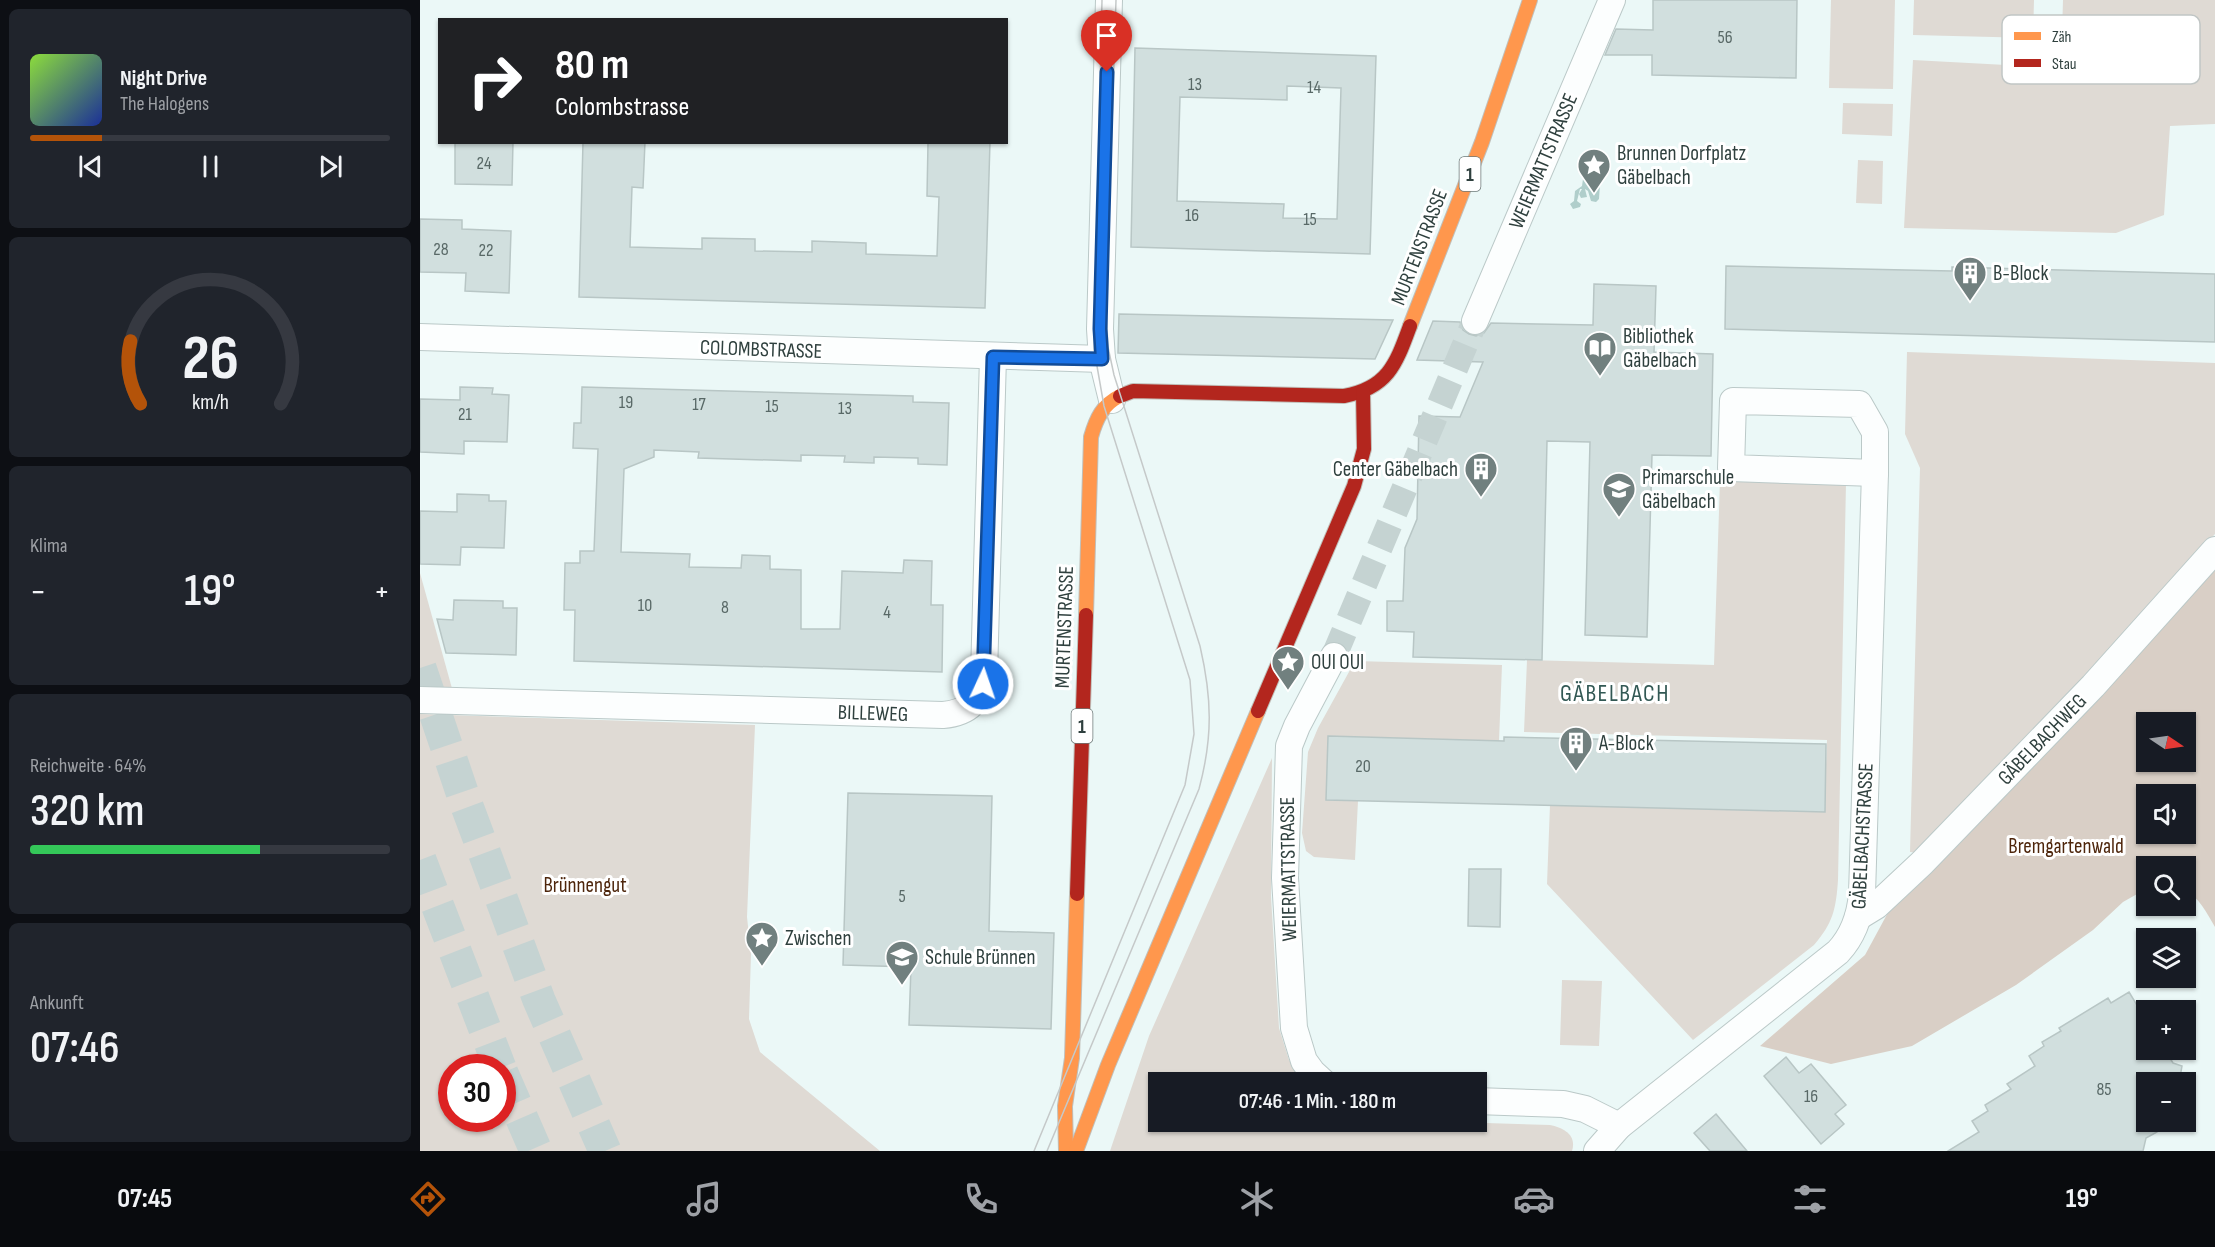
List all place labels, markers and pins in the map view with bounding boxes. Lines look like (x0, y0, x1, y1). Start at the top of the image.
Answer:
pin (1081, 10, 1132, 72)
place label: Brunnen Dorfplatz Gäbelbach (1617, 141, 1747, 190)
place icon: Brunnen Dorfplatz Gäbelbach (1576, 147, 1612, 194)
building icon: B-Block (1952, 255, 1988, 302)
place label: B-Block (1993, 261, 2048, 286)
place label: Bibliothek Gäbelbach (1623, 324, 1697, 373)
library icon: Bibliothek Gäbelbach (1582, 330, 1618, 377)
building icon: Center Gäbelbach (1463, 451, 1499, 498)
place label: Center Gäbelbach (1333, 457, 1458, 482)
place label: Primarschule Gäbelbach (1642, 465, 1734, 514)
school or university icon: Primarschule Gäbelbach (1601, 471, 1637, 518)
place icon: OUI OUI (1270, 644, 1306, 691)
place label: OUI OUI (1311, 650, 1364, 675)
building icon: A-Block (1558, 725, 1594, 772)
place label: A-Block (1598, 731, 1654, 756)
place icon: Zwischen (744, 920, 780, 967)
place label: Zwischen (785, 926, 852, 951)
school or university icon: Schule Brünnen (884, 939, 920, 986)
place label: Schule Brünnen (925, 945, 1035, 970)

